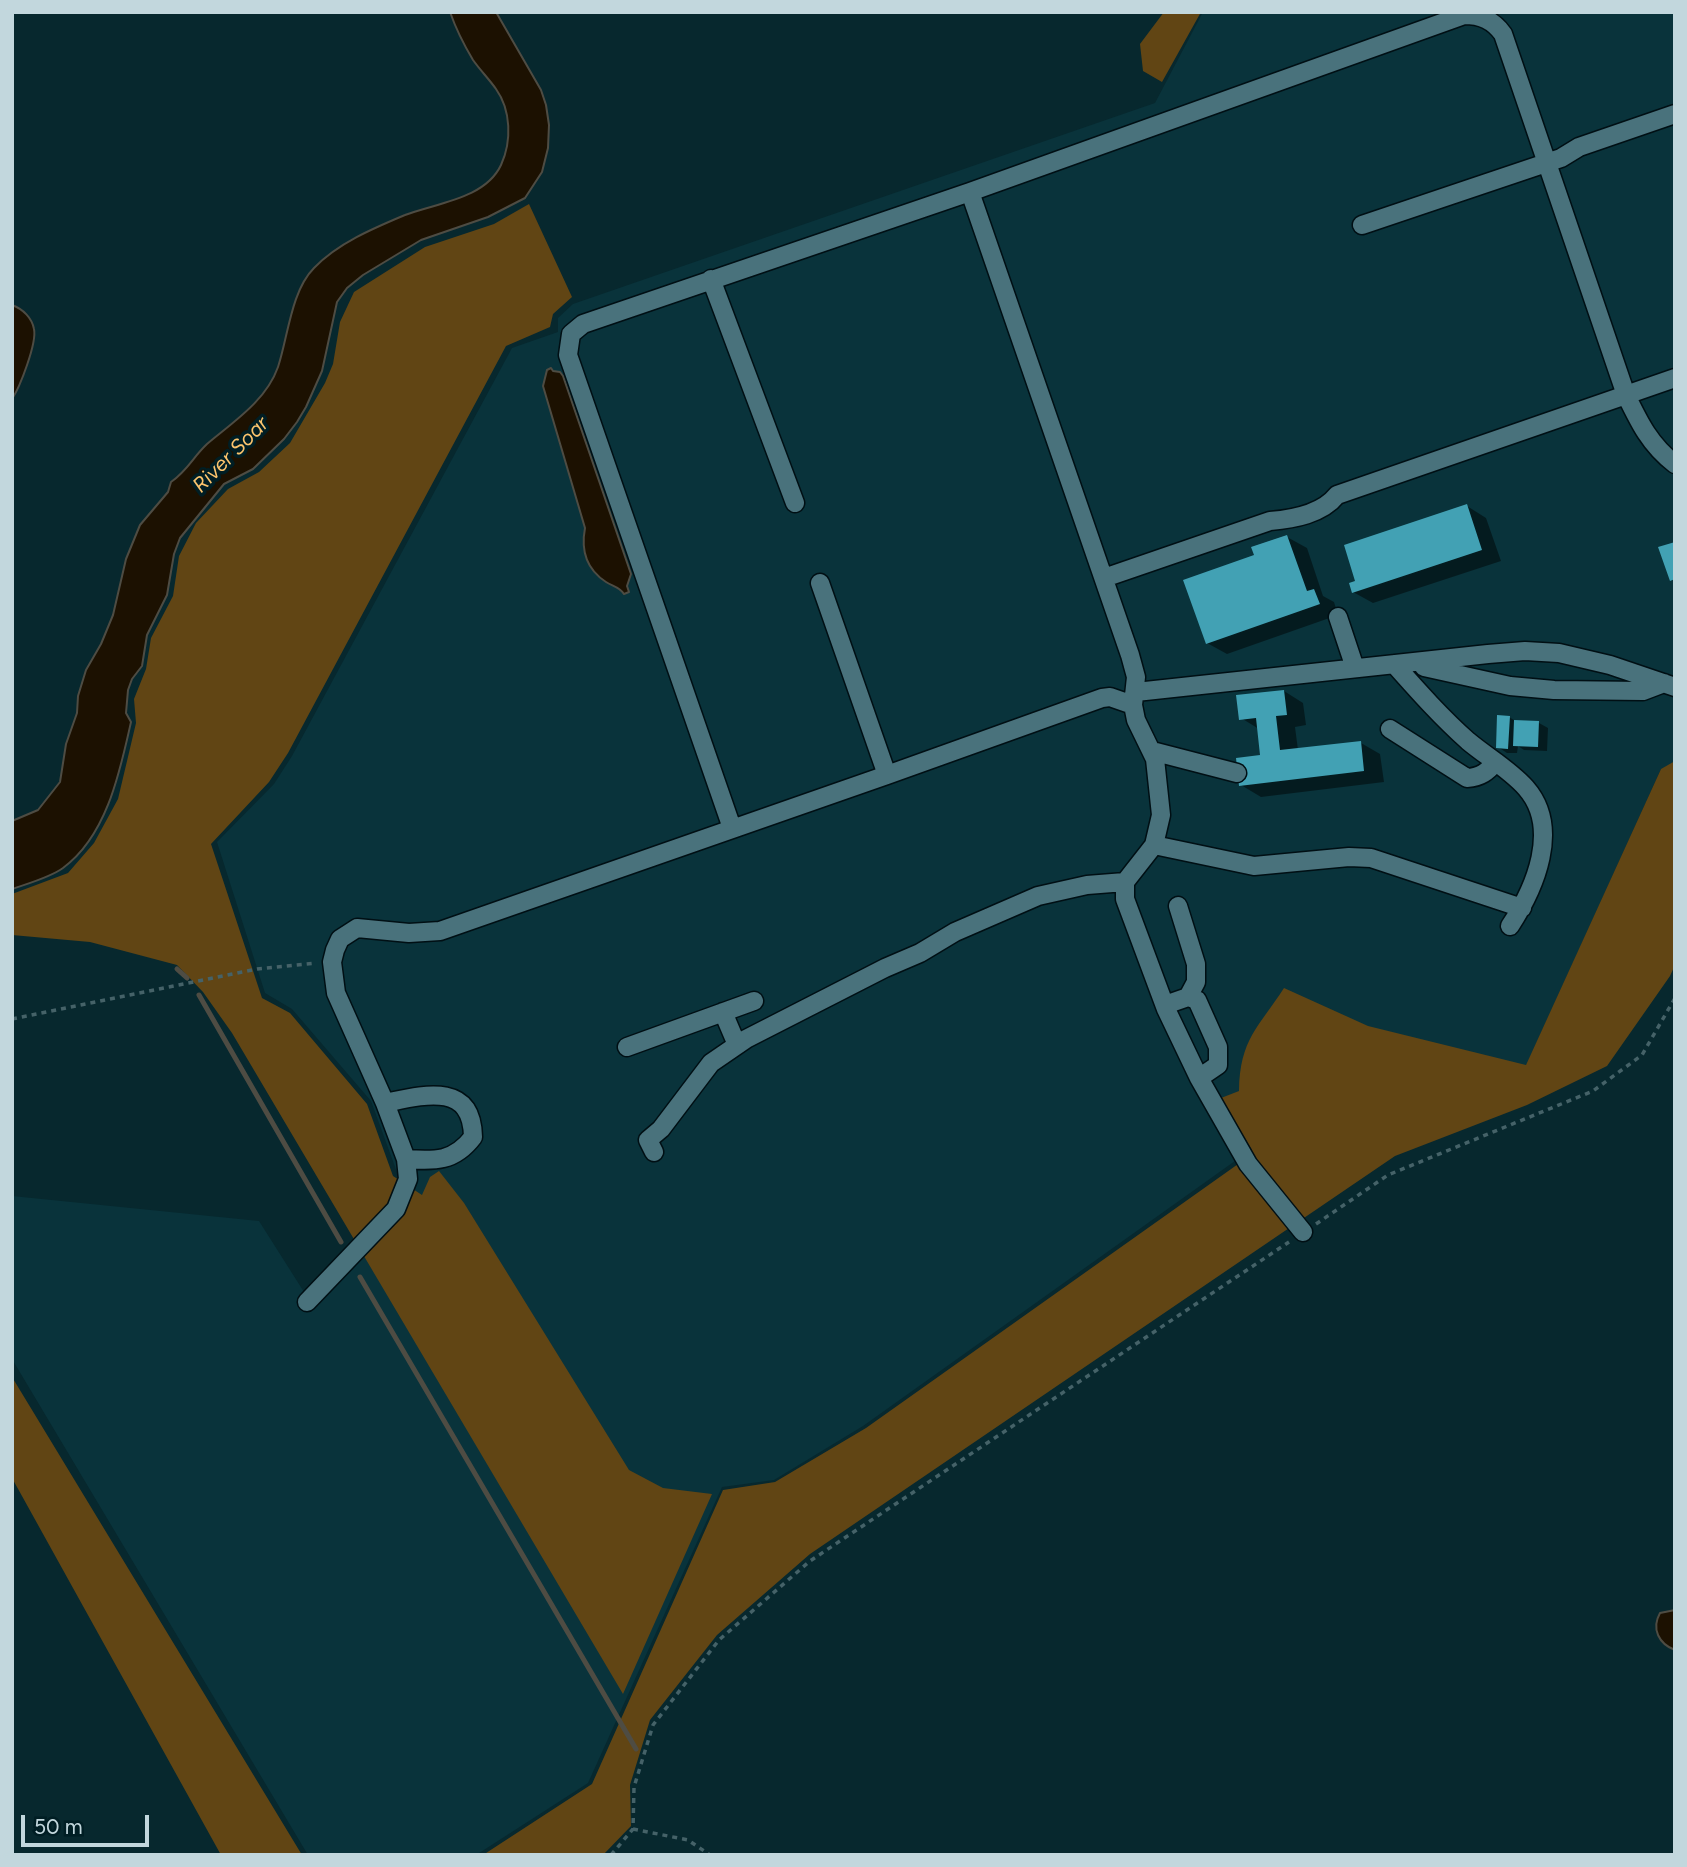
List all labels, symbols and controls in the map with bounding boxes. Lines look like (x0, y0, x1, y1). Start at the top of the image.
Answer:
water label: River Soar (188, 412, 274, 498)
scale bar (24, 1800, 152, 1844)
text: 50 m (34, 1814, 83, 1839)

